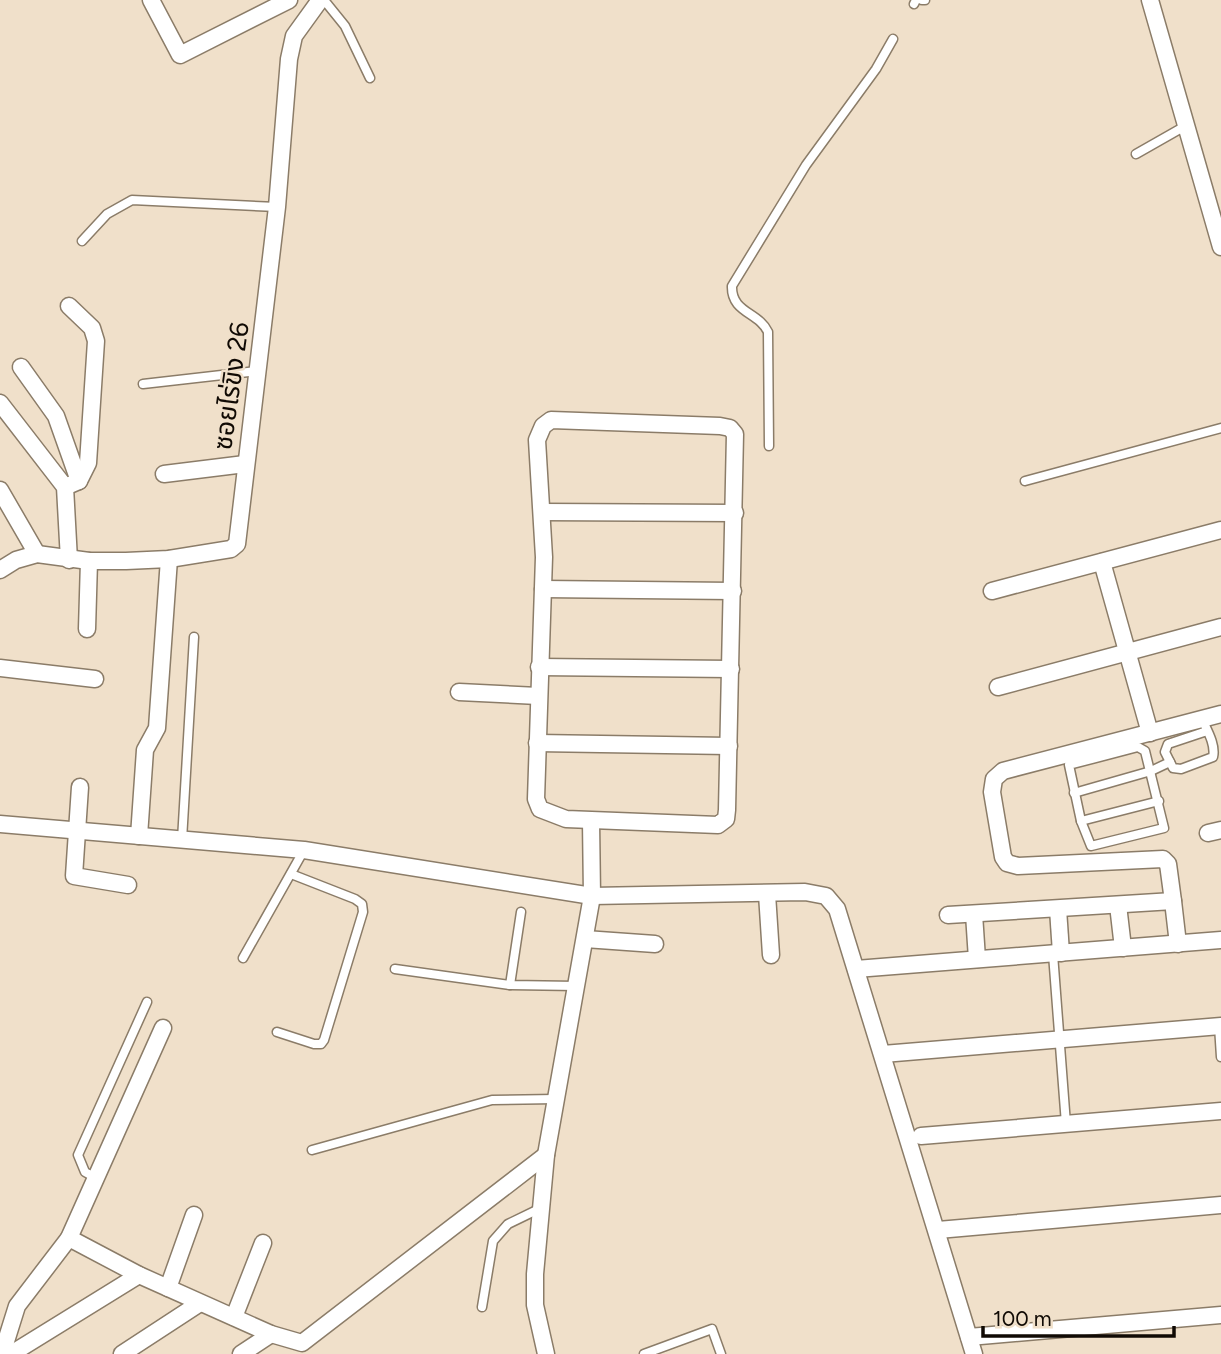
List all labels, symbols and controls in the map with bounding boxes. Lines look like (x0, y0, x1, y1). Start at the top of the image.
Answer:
street label: ซอยไร่ขิง 26 (206, 320, 256, 452)
scale bar (983, 1294, 1174, 1338)
text: 100 m (993, 1306, 1052, 1331)

